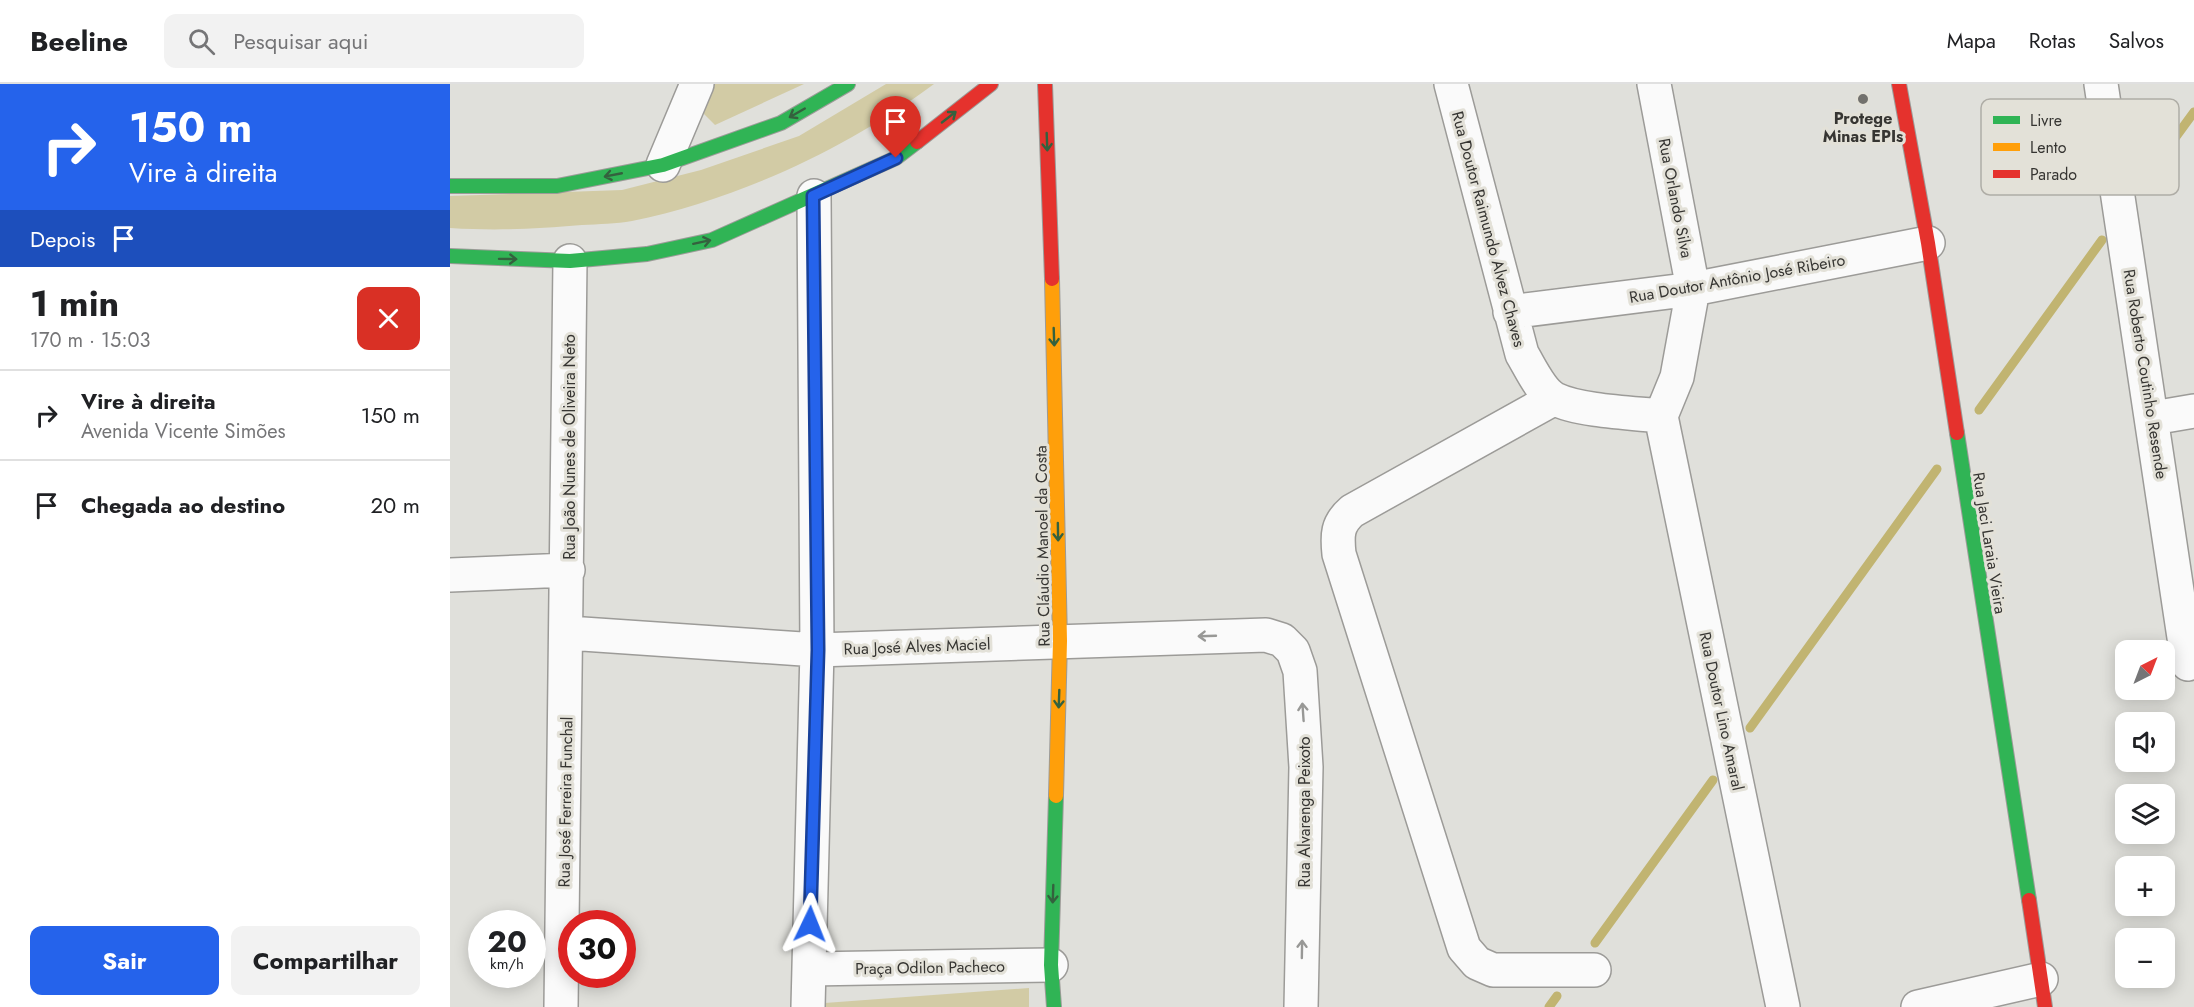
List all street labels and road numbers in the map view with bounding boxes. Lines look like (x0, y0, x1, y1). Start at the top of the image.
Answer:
street label: Rua Doutor Raimundo Alvez Chaves (1446, 109, 1531, 350)
street label: Rua Orlando Silva (1653, 136, 1698, 260)
street label: Rua Doutor Antônio José Ribeiro (1627, 248, 1847, 309)
street label: Rua Roberto Coutinho Resende (2118, 268, 2173, 481)
street label: Rua João Nunes de Oliveira Neto (558, 334, 581, 560)
street label: Rua Cláudio Manoel da Costa (1029, 445, 1056, 647)
street label: Rua Jaci Laraia Vieira (1967, 471, 2012, 616)
street label: Rua Doutor Lino Amaral (1693, 630, 1750, 793)
street label: Rua José Alves Maciel (843, 632, 991, 661)
street label: Rua José Ferreira Funchal (553, 716, 578, 888)
street label: Rua Alvarenga Peixoto (1293, 736, 1316, 887)
street label: Praça Odilon Pacheco (855, 955, 1005, 980)

